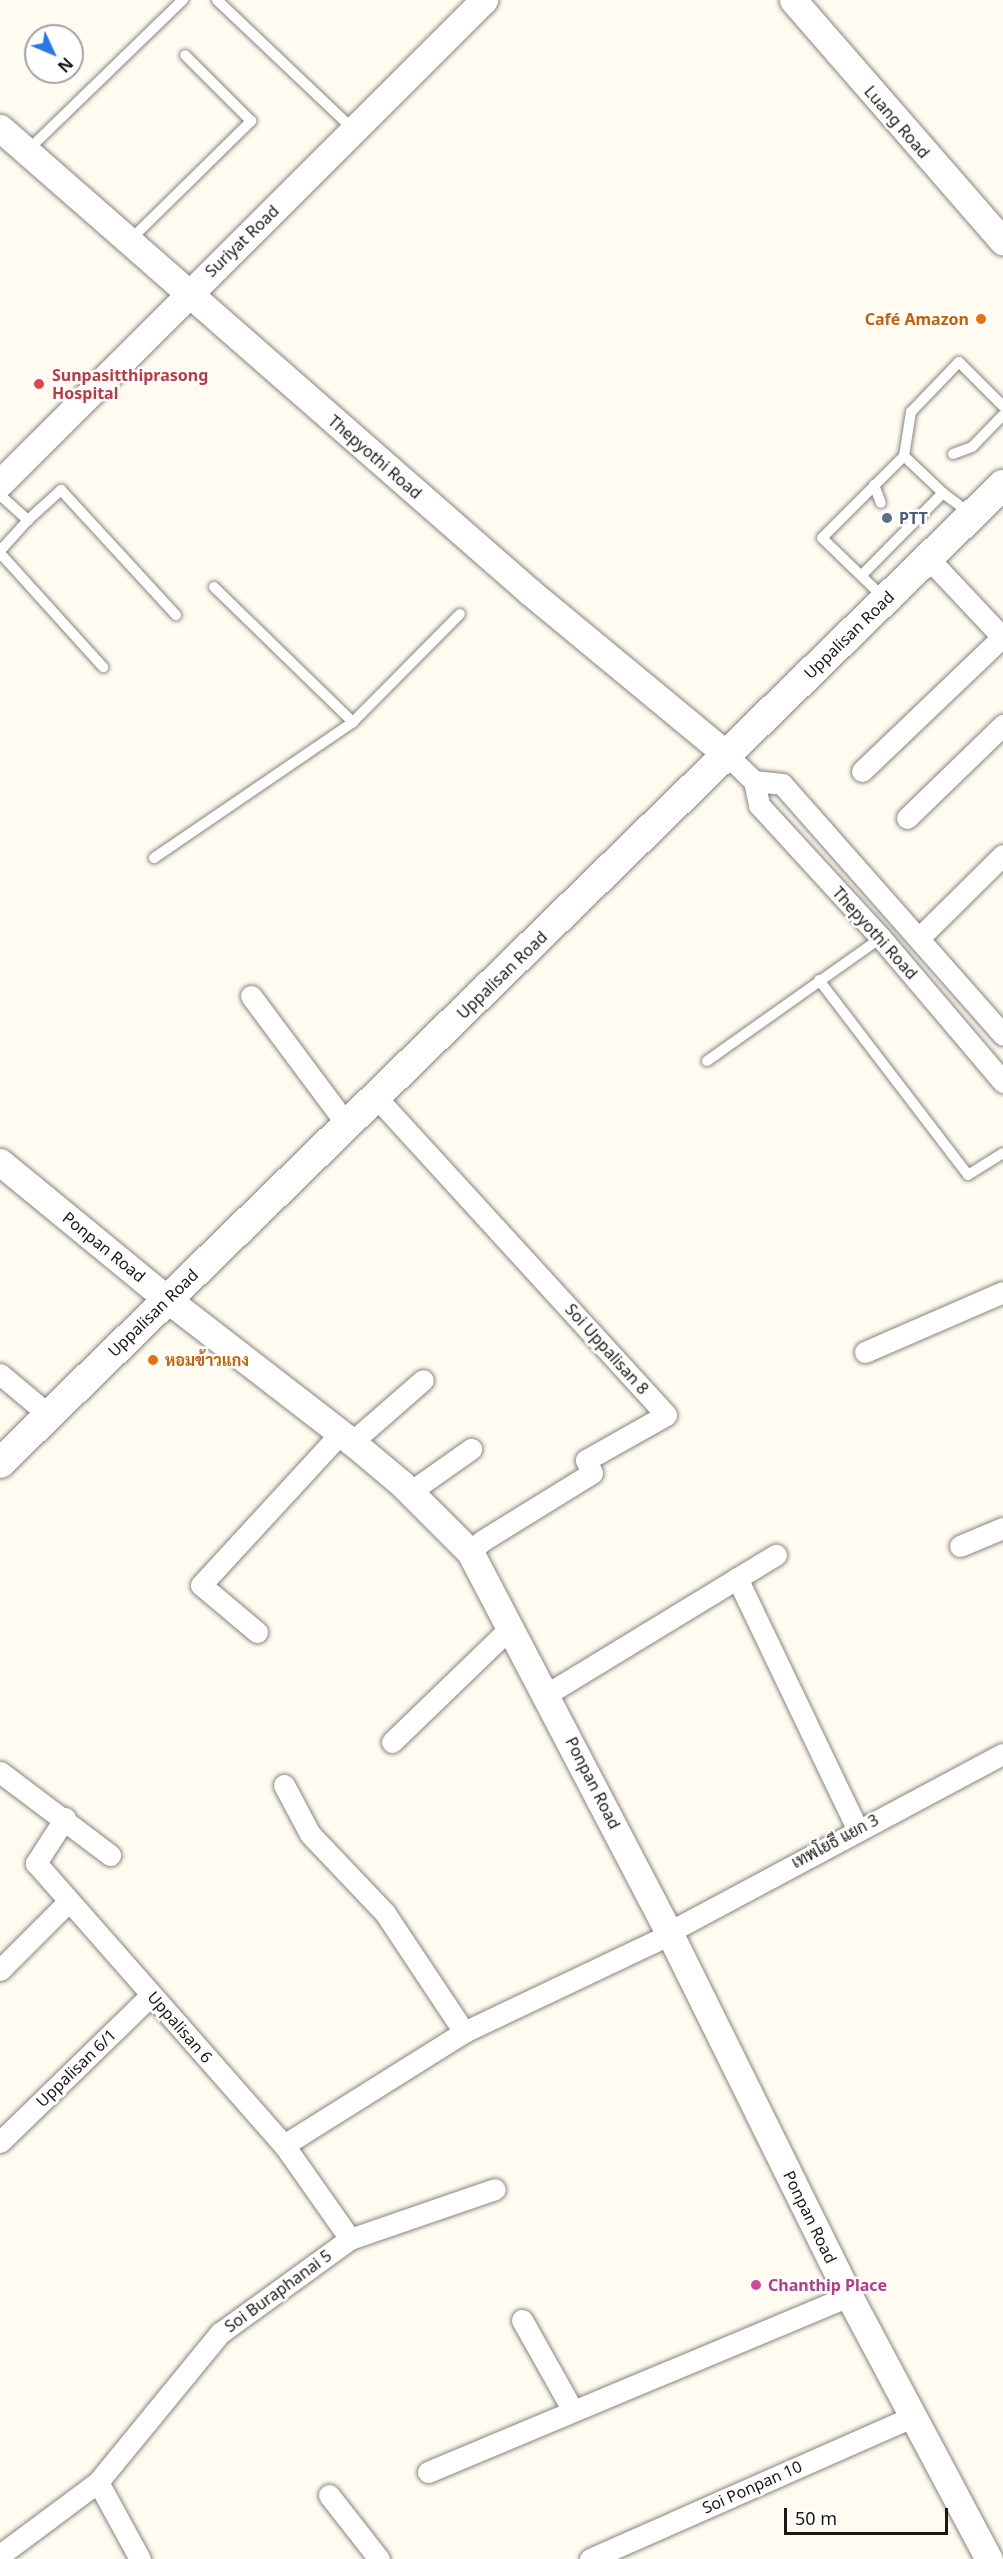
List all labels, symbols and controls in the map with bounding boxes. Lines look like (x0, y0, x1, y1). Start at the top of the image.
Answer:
north arrow (24, 24, 84, 84)
text: N (53, 53, 78, 77)
street label: Luang Road (860, 82, 934, 162)
street label: Suriyat Road (201, 201, 283, 281)
place label: Café Amazon (865, 309, 969, 329)
marker: Café Amazon (974, 312, 988, 326)
place label: Sunpasitthiprasong Hospital (52, 365, 208, 403)
marker: Sunpasitthiprasong Hospital (30, 375, 48, 393)
street label: Thepyothi Road (324, 411, 426, 503)
place label: PTT (899, 508, 928, 528)
marker: PTT (880, 511, 894, 525)
street label: Uppalisan Road (800, 587, 898, 683)
street label: Thepyothi Road (829, 883, 921, 983)
street label: Uppalisan Road (453, 927, 551, 1023)
street label: Ponpan Road (59, 1208, 149, 1286)
street label: Uppalisan Road (104, 1265, 202, 1361)
street label: Soi Uppalisan 8 (561, 1300, 653, 1398)
place label: หอมข้าวแกง (165, 1350, 249, 1370)
marker: หอมข้าวแกง (146, 1353, 160, 1367)
street label: Ponpan Road (562, 1734, 624, 1832)
street label: เทพโยธี แยก 3 (788, 1810, 882, 1872)
street label: Uppalisan 6 (144, 1987, 216, 2067)
street label: Uppalisan 6/1 (32, 2025, 120, 2111)
street label: Ponpan Road (779, 2168, 841, 2266)
street label: Soi Buraphanai 5 (221, 2246, 335, 2336)
place label: Chanthip Place (768, 2275, 887, 2295)
marker: Chanthip Place (749, 2278, 763, 2292)
street label: Soi Ponpan 10 (699, 2456, 805, 2518)
scale bar (787, 2496, 950, 2534)
text: 50 m (795, 2506, 837, 2530)

